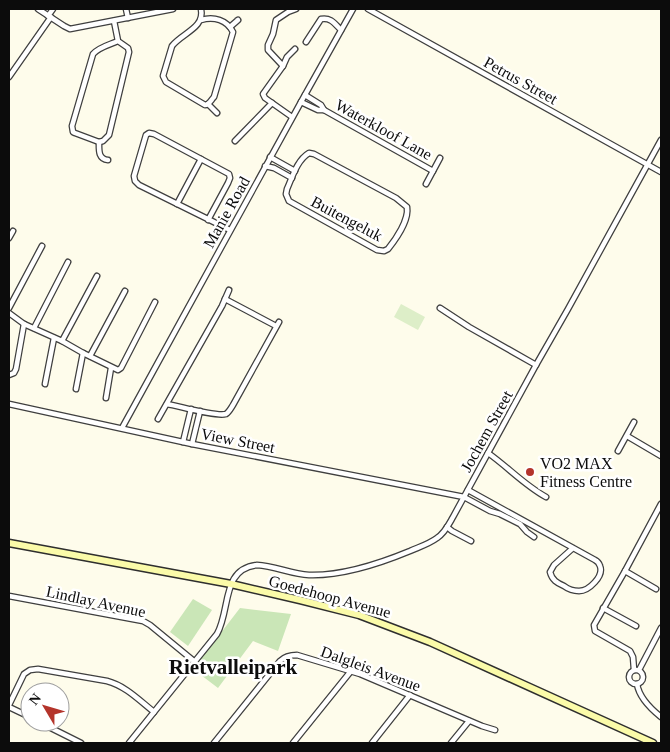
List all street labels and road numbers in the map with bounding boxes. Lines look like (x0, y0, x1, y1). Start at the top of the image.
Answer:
street label: Petrus Street (481, 53, 561, 108)
street label: Waterkloof Lane (333, 96, 435, 163)
street label: Manie Road (200, 174, 253, 251)
street label: Buitengeluk (308, 193, 385, 245)
street label: Jochem Street (457, 387, 516, 475)
street label: View Street (199, 425, 277, 456)
street label: Goedehoop Avenue (267, 572, 393, 622)
street label: Lindlay Avenue (44, 583, 147, 621)
street label: Dalgleis Avenue (318, 643, 423, 695)

